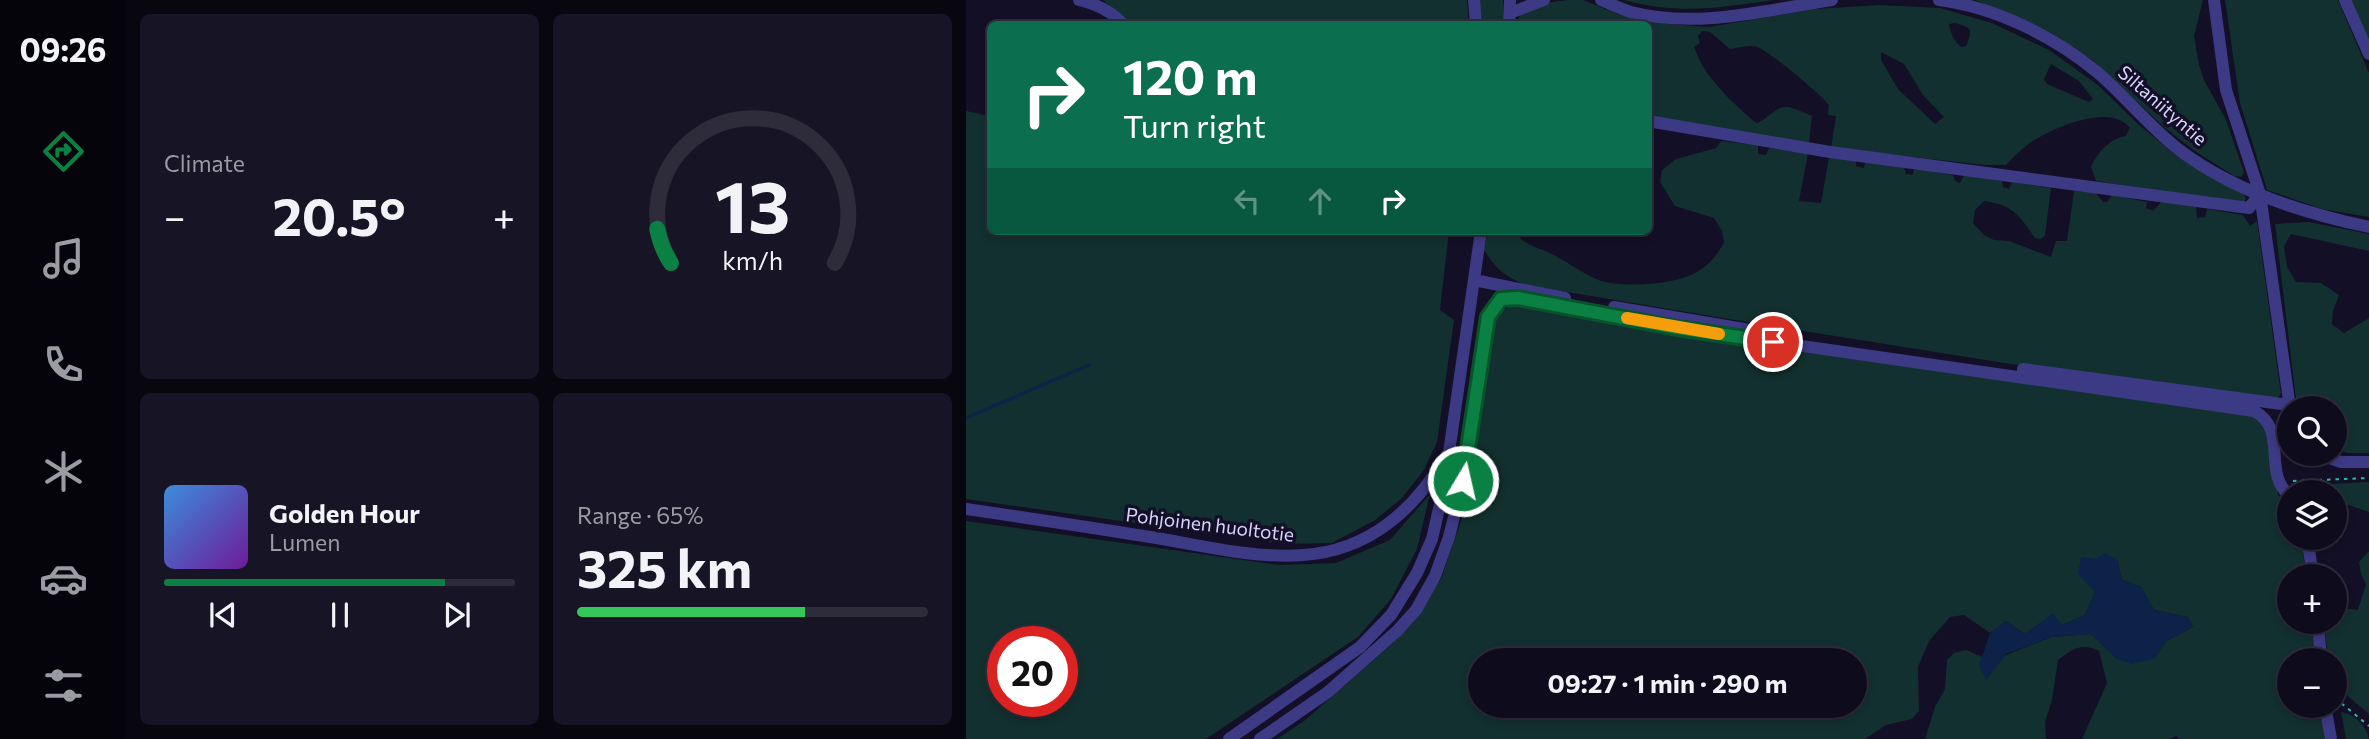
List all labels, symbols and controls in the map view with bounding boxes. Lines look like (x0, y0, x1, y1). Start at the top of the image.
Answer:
text: 09:26 (19, 29, 107, 69)
text: 120 m (1123, 45, 1257, 105)
icon: right (1008, 49, 1099, 140)
street label: Siltaniityntie (2114, 60, 2212, 150)
text: Turn right (1123, 105, 1266, 145)
icon: directions (39, 127, 88, 176)
text: Climate (164, 149, 245, 177)
text: 13 (715, 159, 790, 248)
icon: left (1228, 182, 1266, 220)
icon: ahead (1301, 182, 1339, 220)
icon: right (1374, 182, 1412, 220)
text: 20.5° (272, 183, 406, 247)
text: − (164, 192, 186, 239)
text: + (493, 192, 515, 239)
icon: music (39, 234, 88, 283)
text: km/h (722, 244, 783, 274)
pin (1743, 312, 1803, 372)
icon: arrive (1754, 323, 1792, 361)
icon: phone (39, 340, 88, 389)
map controls (2277, 396, 2347, 718)
button: search (2277, 396, 2347, 466)
position arrow (1426, 444, 1500, 518)
icon: climate (39, 447, 88, 496)
button: layers (2277, 480, 2347, 550)
text: Golden Hour (269, 497, 420, 528)
text: Range · 65% (577, 501, 704, 529)
street label: Pohjoinen huoltotie (1124, 502, 1296, 546)
text: Lumen (269, 528, 340, 556)
text: 325 km (577, 535, 752, 599)
icon: car (39, 554, 88, 603)
button: + (2277, 564, 2347, 634)
icon: previous (204, 596, 242, 634)
icon: pause (321, 596, 359, 634)
icon: next (438, 596, 476, 634)
speed limit sign: 20 (987, 626, 1078, 717)
button: − (2277, 648, 2347, 718)
icon: filters (39, 661, 88, 710)
text: 09:27 · 1 min · 290 m (1547, 667, 1788, 698)

